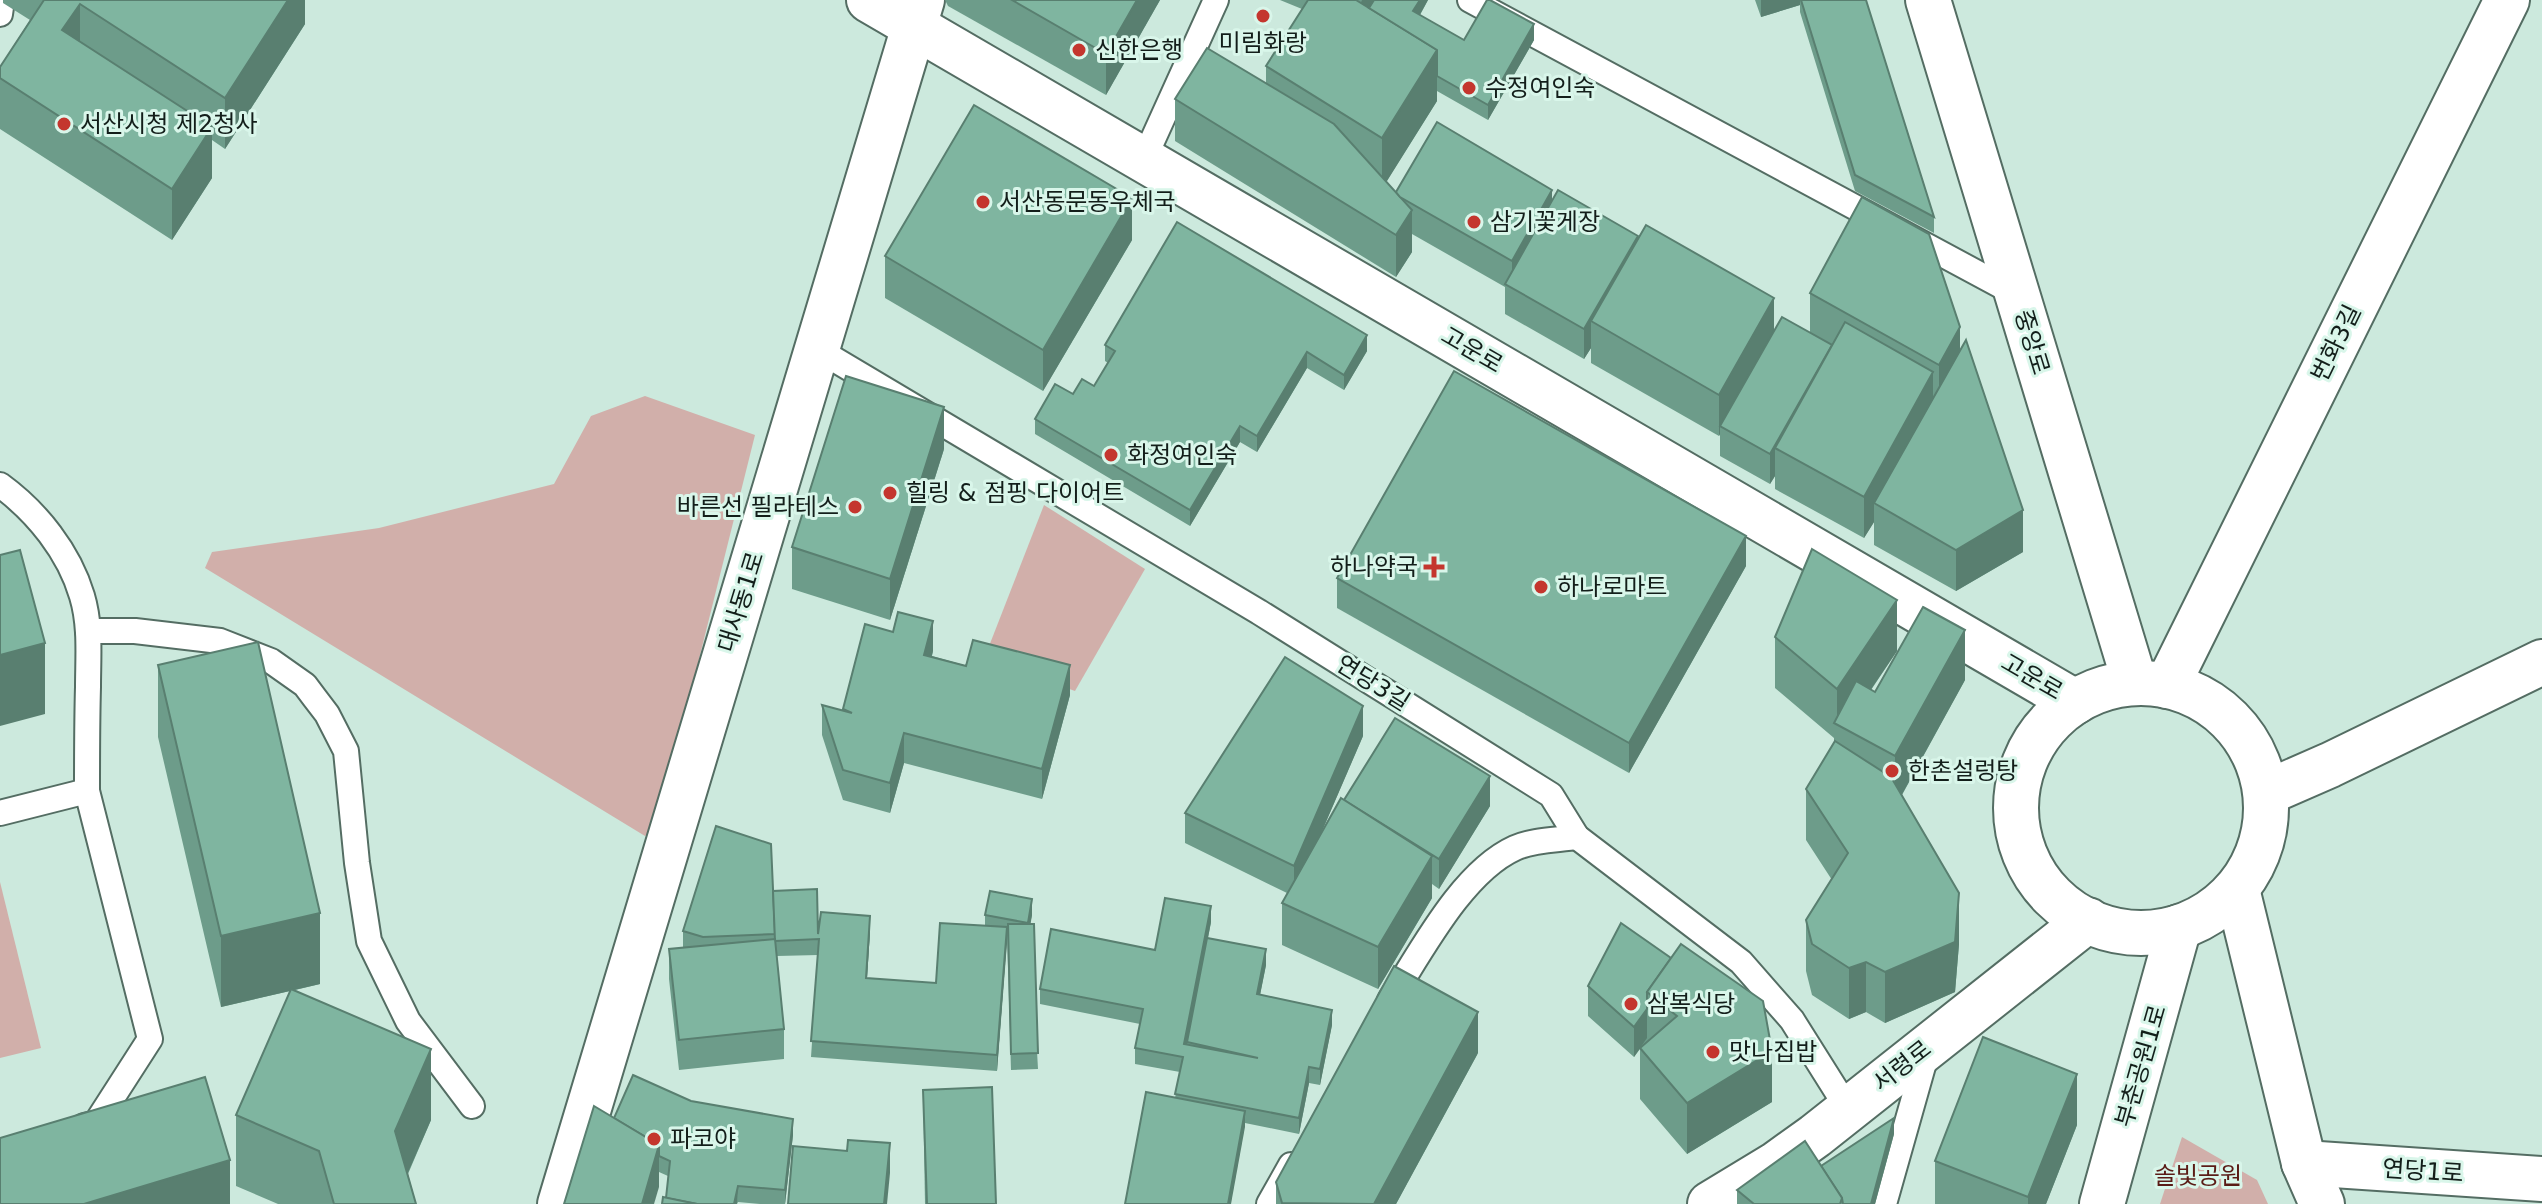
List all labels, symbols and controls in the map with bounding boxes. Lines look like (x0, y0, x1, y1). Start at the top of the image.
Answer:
marker: 미림화랑 (1254, 7, 1272, 25)
place label: 미림화랑 (1219, 29, 1307, 57)
place label: 신한은행 (1095, 36, 1183, 64)
marker: 신한은행 (1070, 41, 1088, 59)
place label: 수정여인숙 (1485, 74, 1595, 102)
marker: 수정여인숙 (1460, 79, 1478, 97)
place label: 서산시청 제2청사 (80, 110, 257, 138)
marker: 서산시청 제2청사 (55, 115, 73, 133)
place label: 서산동문동우체국 (999, 188, 1176, 216)
marker: 서산동문동우체국 (974, 193, 992, 211)
place label: 삼기꽃게장 (1490, 208, 1600, 236)
marker: 삼기꽃게장 (1465, 213, 1483, 231)
street label: 번화3길 (2306, 300, 2366, 386)
street label: 중앙로 (2009, 306, 2055, 378)
street label: 고운로 (1436, 321, 1508, 379)
place label: 화정여인숙 (1127, 441, 1237, 469)
marker: 화정여인숙 (1102, 446, 1120, 464)
place label: 힐링 & 점핑 다이어트 (906, 479, 1124, 507)
marker: 힐링 & 점핑 다이어트 (881, 484, 899, 502)
place label: 바른선 필라테스 (677, 493, 839, 521)
marker: 바른선 필라테스 (846, 498, 864, 516)
street label: 대사동1로 (712, 548, 770, 656)
place label: 하나약국 (1330, 553, 1418, 581)
marker: 하나약국 (1425, 558, 1443, 576)
place label: 하나로마트 (1557, 573, 1667, 601)
marker: 하나로마트 (1532, 578, 1550, 596)
street label: 고운로 (1996, 648, 2068, 706)
street label: 연당3길 (1331, 650, 1415, 716)
place label: 한촌설렁탕 (1908, 757, 2018, 785)
marker: 한촌설렁탕 (1883, 762, 1901, 780)
place label: 삼복식당 (1647, 990, 1735, 1018)
marker: 삼복식당 (1622, 995, 1640, 1013)
street label: 부춘공원1로 (2110, 1002, 2172, 1130)
street label: 서령로 (1867, 1035, 1937, 1097)
place label: 맛나집밥 (1729, 1038, 1817, 1066)
marker: 맛나집밥 (1704, 1043, 1722, 1061)
place label: 파코야 (670, 1125, 736, 1153)
marker: 파코야 (645, 1130, 663, 1148)
street label: 연당1로 (2381, 1154, 2465, 1188)
park label: 솔빛공원 (2154, 1162, 2242, 1190)

